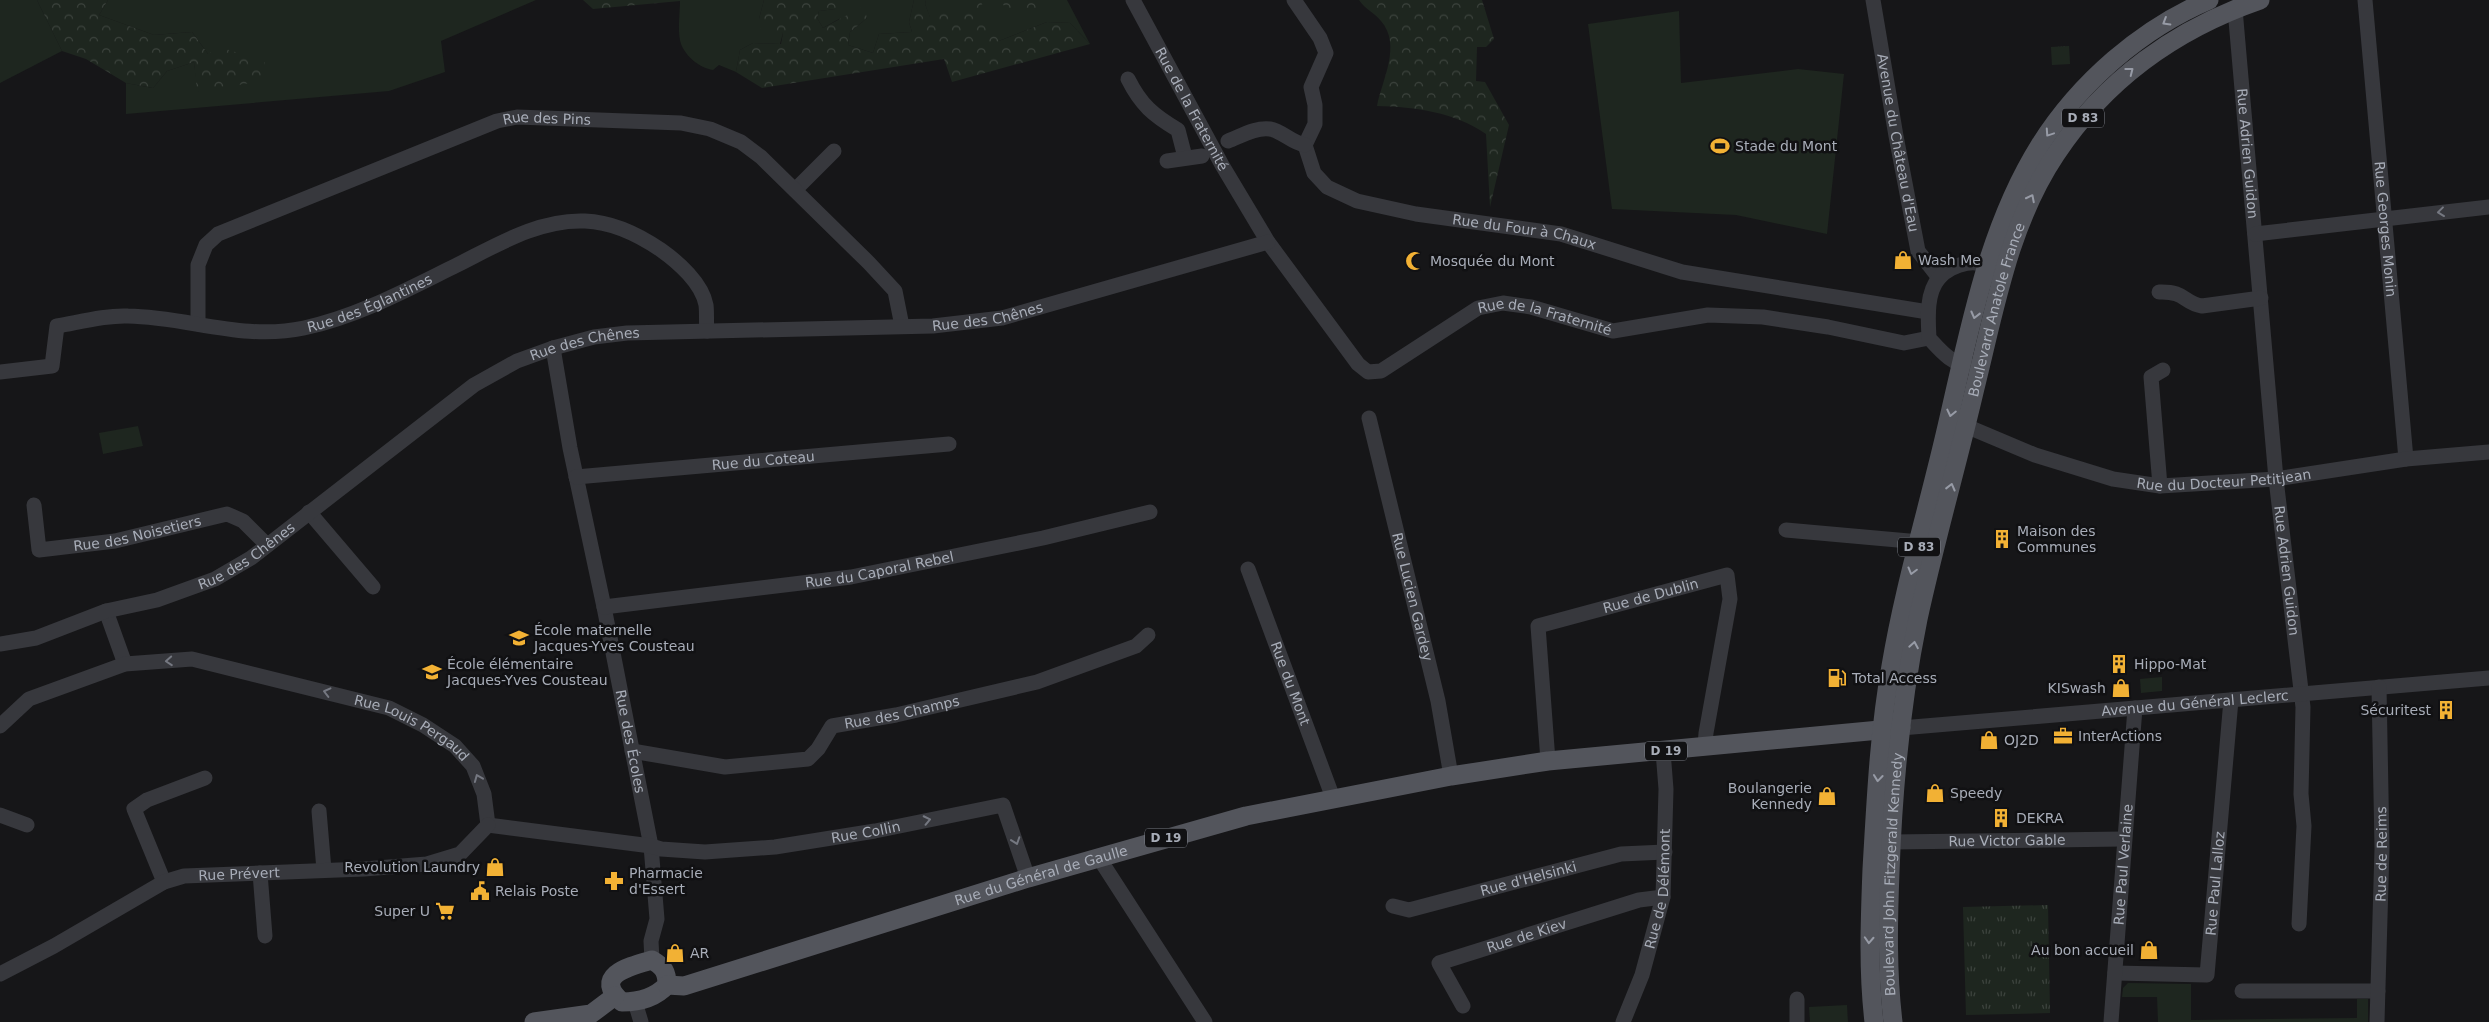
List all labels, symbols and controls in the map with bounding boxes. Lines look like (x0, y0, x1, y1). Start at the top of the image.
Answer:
one-way arrow (2163, 16, 2172, 26)
street label: Rue de la Fraternité (1152, 45, 1232, 174)
street label: Avenue du Château d'Eau (1874, 52, 1922, 233)
one-way arrow (2124, 69, 2133, 77)
street label: Rue Adrien Guidon (2234, 88, 2261, 219)
street label: Rue des Pins (501, 108, 591, 128)
road number: D 83 (2062, 109, 2104, 128)
one-way arrow (2046, 127, 2055, 136)
sports icon: Stade du Mont (1709, 135, 1731, 157)
place label: Stade du Mont (1735, 138, 1838, 154)
street label: Rue Georges Monin (2371, 161, 2399, 298)
one-way arrow (2025, 195, 2035, 204)
one-way arrow (2436, 206, 2444, 217)
street label: Rue du Four à Chaux (1451, 211, 1598, 253)
street label: Boulevard Anatole France (1965, 220, 2028, 399)
shop icon: Wash Me (1892, 249, 1914, 271)
mosque icon: Mosquée du Mont (1404, 250, 1426, 272)
place label: Wash Me (1918, 252, 1981, 268)
place label: Mosquée du Mont (1430, 253, 1555, 269)
street label: Rue des Églantines (305, 271, 435, 335)
street label: Rue de la Fraternité (1476, 295, 1614, 338)
street label: Rue des Chênes (931, 299, 1045, 334)
one-way arrow (1970, 310, 1980, 318)
street label: Rue des Chênes (528, 325, 640, 364)
one-way arrow (1946, 408, 1957, 417)
street label: Rue du Coteau (711, 448, 815, 473)
street label: Rue du Docteur Petitjean (2136, 466, 2312, 494)
one-way arrow (1945, 483, 1956, 492)
street label: Rue Adrien Guidon (2271, 505, 2302, 636)
street label: Rue des Noisetiers (72, 513, 203, 554)
street label: Rue des Chênes (196, 519, 298, 593)
place label: Maison des Communes (2017, 523, 2096, 555)
building icon: Maison des Communes (1991, 528, 2013, 550)
street label: Rue Lucien Gardey (1389, 531, 1436, 663)
road number: D 83 (1898, 538, 1940, 556)
street label: Rue du Caporal Rebel (804, 548, 955, 591)
one-way arrow (1908, 566, 1918, 574)
street label: Rue de Dublin (1601, 575, 1700, 616)
place label: École maternelle Jacques-Yves Cousteau (533, 622, 695, 654)
school or university icon: École maternelle Jacques-Yves Cousteau (508, 627, 530, 649)
street label: Rue du Mont (1268, 639, 1313, 728)
one-way arrow (1908, 641, 1918, 650)
building icon: Hippo-Mat (2108, 653, 2130, 675)
one-way arrow (164, 655, 172, 666)
place label: École élémentaire Jacques-Yves Cousteau (446, 656, 608, 688)
place label: Hippo-Mat (2134, 656, 2207, 672)
school or university icon: École élémentaire Jacques-Yves Cousteau (421, 661, 443, 683)
fuel station icon: Total Access (1826, 667, 1848, 689)
place label: Total Access (1851, 670, 1937, 686)
shop icon: KISwash (2110, 677, 2132, 699)
place label: KISwash (2048, 680, 2106, 696)
one-way arrow (322, 687, 331, 698)
street label: Avenue du Général Leclerc (2101, 687, 2289, 719)
street label: Rue des Écoles (612, 688, 648, 795)
street label: Rue Louis Pergaud (353, 692, 472, 764)
street label: Rue des Champs (843, 692, 961, 732)
building icon: Sécuritest (2435, 699, 2457, 721)
place label: Sécuritest (2360, 702, 2432, 718)
office icon: InterActions (2052, 725, 2074, 747)
place label: InterActions (2078, 728, 2162, 744)
shop icon: OJ2D (1978, 729, 2000, 751)
place label: OJ2D (2004, 732, 2039, 748)
road number: D 19 (1645, 741, 1687, 760)
street label: Boulevard John Fitzgerald Kennedy (1880, 752, 1906, 997)
one-way arrow (473, 774, 484, 783)
one-way arrow (1872, 775, 1883, 783)
place label: Boulangerie Kennedy (1728, 780, 1812, 812)
shop icon: Speedy (1924, 782, 1946, 804)
shop icon: Boulangerie Kennedy (1816, 785, 1838, 807)
place label: Speedy (1950, 785, 2002, 801)
street label: Rue Paul Verlaine (2110, 803, 2136, 926)
street label: Rue de Reims (2372, 806, 2390, 902)
building icon: DEKRA (1990, 807, 2012, 829)
place label: DEKRA (2016, 810, 2064, 826)
one-way arrow (922, 815, 931, 826)
street label: Rue Collin (830, 818, 902, 846)
road number: D 19 (1145, 828, 1187, 848)
street label: Rue de Délémont (1641, 828, 1673, 950)
street label: Rue Paul Lalloz (2202, 830, 2228, 936)
street label: Rue Victor Gable (1948, 832, 2066, 849)
one-way arrow (1010, 837, 1020, 845)
street label: Rue du Général de Gaulle (953, 842, 1130, 909)
shop icon: Revolution Laundry (484, 856, 506, 878)
street label: Rue d'Helsinki (1479, 858, 1578, 899)
place label: Revolution Laundry (344, 859, 480, 875)
street label: Rue Prévert (198, 864, 281, 883)
place label: Pharmacie d'Essert (629, 865, 703, 897)
pharmacy icon: Pharmacie d'Essert (603, 870, 625, 892)
public building icon: Relais Poste (469, 880, 491, 902)
place label: Relais Poste (495, 883, 579, 899)
supermarket icon: Super U (434, 900, 456, 922)
place label: Super U (374, 903, 430, 919)
street label: Rue de Kiev (1485, 915, 1569, 956)
one-way arrow (1863, 937, 1874, 945)
shop icon: Au bon accueil (2138, 939, 2160, 961)
shop icon: AR (664, 942, 686, 964)
place label: Au bon accueil (2031, 942, 2134, 958)
place label: AR (690, 945, 710, 961)

